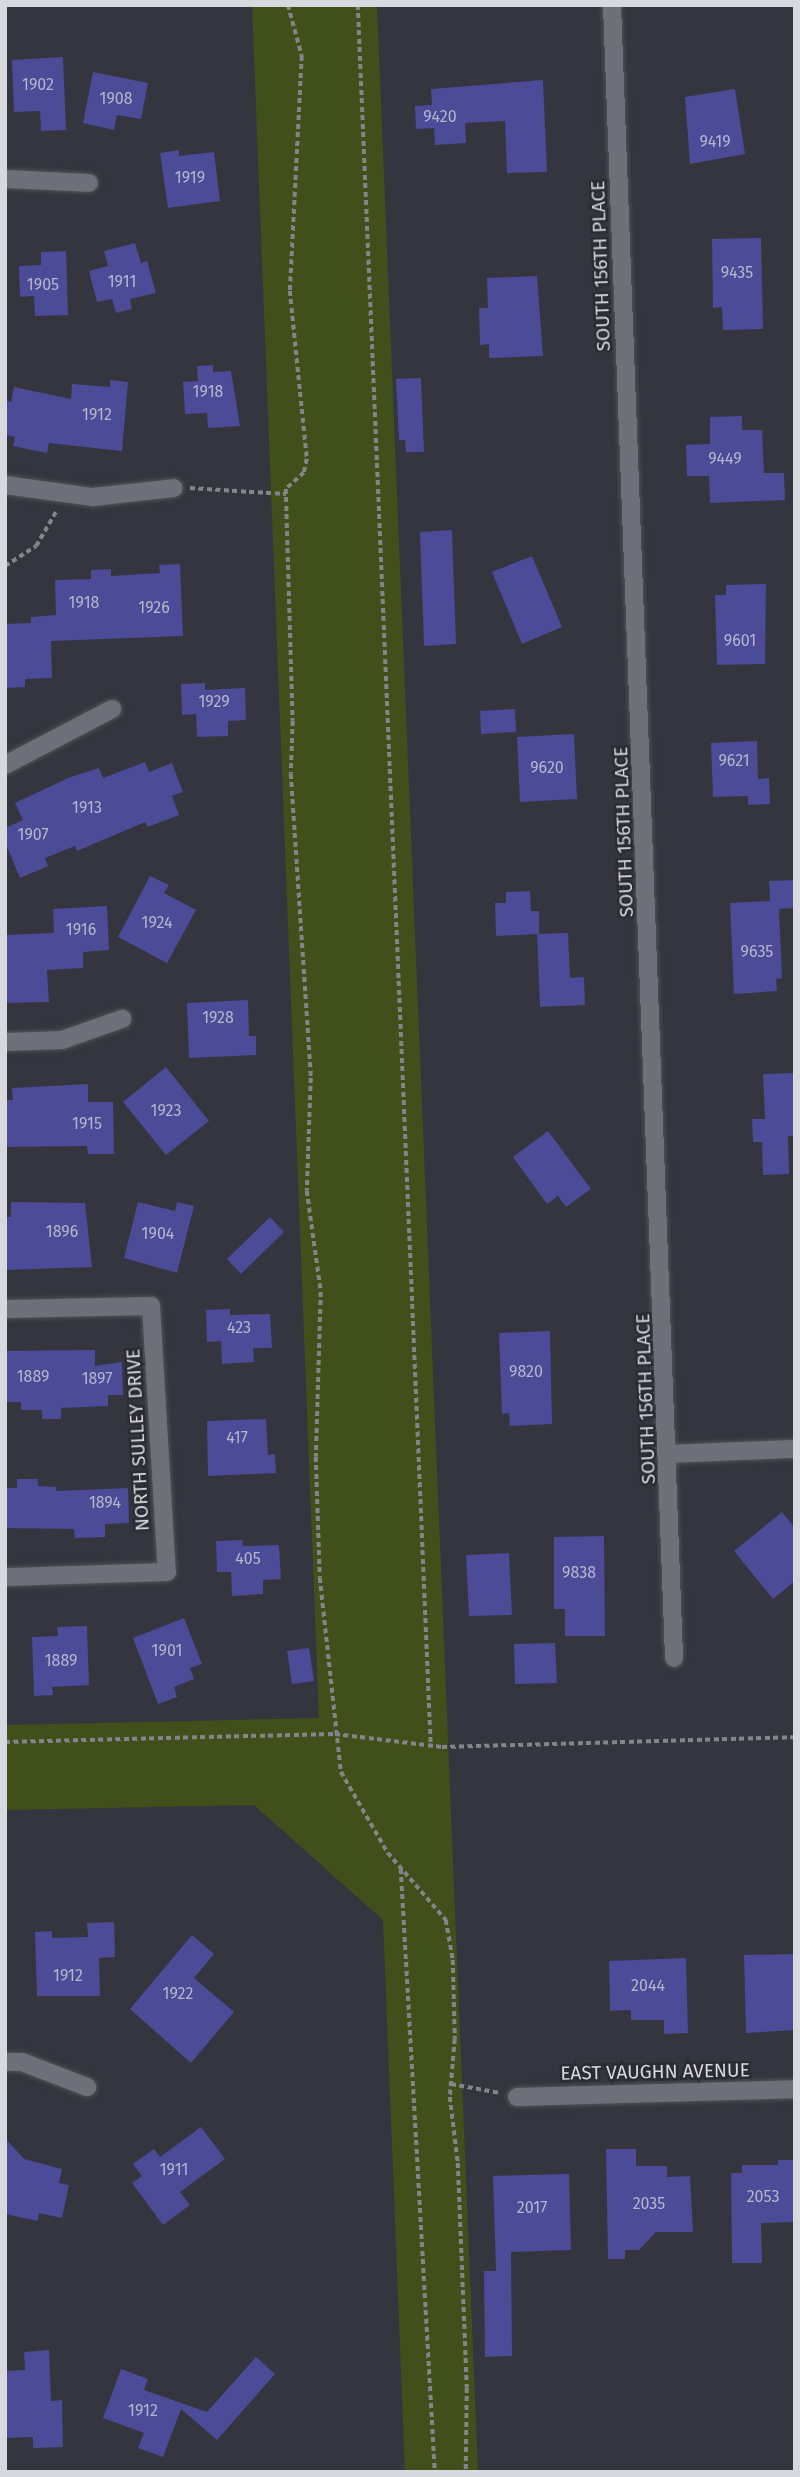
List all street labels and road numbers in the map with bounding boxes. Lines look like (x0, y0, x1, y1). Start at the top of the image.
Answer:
street label: SOUTH 156TH PLACE (587, 180, 615, 352)
street label: SOUTH 156TH PLACE (610, 746, 638, 918)
street label: SOUTH 156TH PLACE (632, 1313, 660, 1485)
street label: NORTH SULLEY DRIVE (122, 1348, 154, 1532)
street label: EAST VAUGHN AVENUE (560, 2059, 750, 2085)

